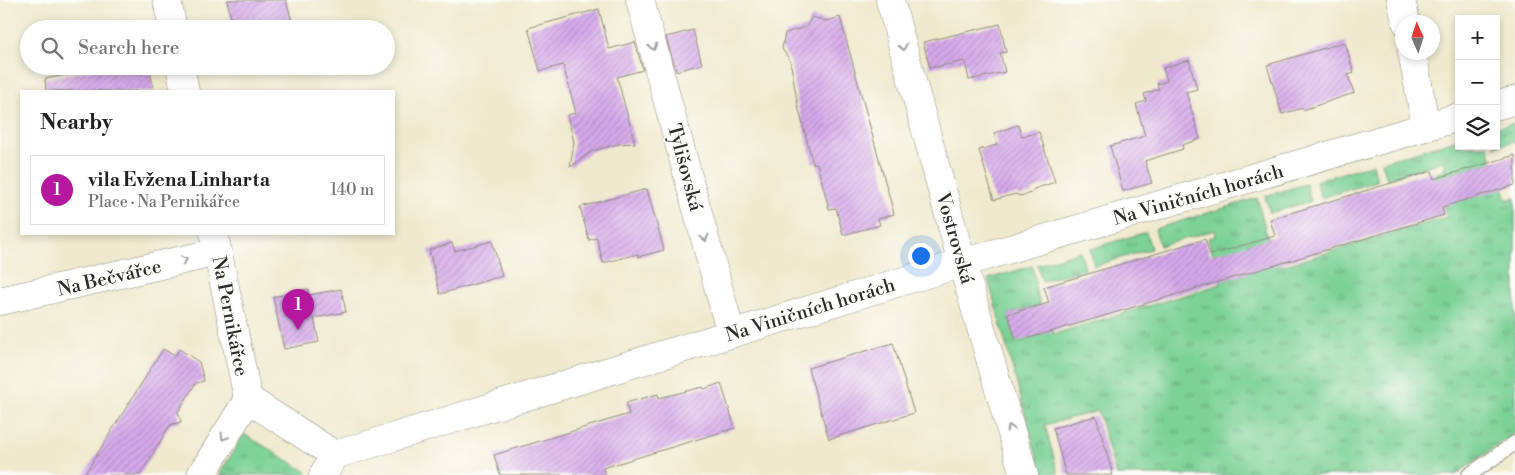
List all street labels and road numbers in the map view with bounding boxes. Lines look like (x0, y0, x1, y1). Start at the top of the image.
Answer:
street label: Tylišovská (662, 121, 708, 214)
street label: Na Viničních horách (1110, 159, 1286, 231)
street label: Vostrovská (930, 189, 980, 287)
street label: Na Bečvářce (55, 254, 164, 302)
street label: Na Pernikářce (207, 254, 253, 378)
street label: Na Viničních horách (723, 273, 898, 347)

